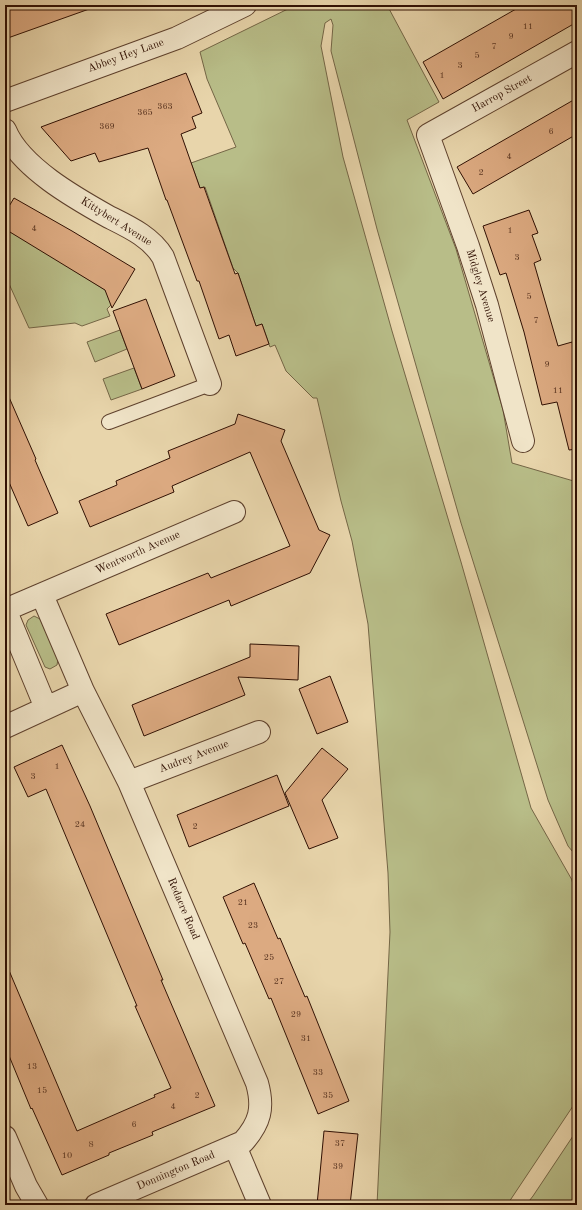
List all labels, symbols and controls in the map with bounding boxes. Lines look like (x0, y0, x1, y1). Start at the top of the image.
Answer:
house number: 11 (523, 22, 533, 31)
house number: 9 (508, 32, 514, 41)
street label: Abbey Hey Lane (86, 37, 166, 75)
house number: 7 (491, 42, 497, 51)
house number: 5 (474, 51, 480, 60)
house number: 3 (457, 61, 463, 70)
house number: 1 (439, 71, 445, 80)
street label: Harrop Street (470, 73, 534, 115)
house number: 363 (157, 102, 173, 111)
house number: 365 (137, 108, 153, 117)
house number: 369 (99, 122, 115, 131)
house number: 6 (548, 127, 554, 136)
house number: 4 (506, 152, 512, 161)
house number: 2 (478, 168, 484, 177)
street label: Kittybert Avenue (78, 196, 154, 248)
house number: 4 (31, 224, 37, 233)
house number: 1 (507, 226, 513, 235)
street label: Midgley Avenue (464, 248, 496, 324)
house number: 3 (514, 253, 520, 262)
house number: 5 (526, 292, 532, 301)
house number: 7 (533, 316, 539, 325)
house number: 9 (544, 360, 550, 369)
house number: 11 (553, 386, 563, 395)
street label: Wentworth Avenue (94, 529, 182, 577)
street label: Audrey Avenue (158, 739, 230, 775)
house number: 1 (54, 762, 60, 771)
house number: 3 (30, 772, 36, 781)
house number: 24 (75, 820, 85, 829)
house number: 2 (192, 822, 198, 831)
street label: Redacre Road (165, 876, 201, 942)
house number: 21 (238, 898, 248, 907)
house number: 23 (248, 921, 258, 930)
house number: 25 (264, 953, 274, 962)
house number: 27 (274, 977, 284, 986)
house number: 29 (291, 1010, 301, 1019)
house number: 31 (301, 1034, 311, 1043)
house number: 13 (27, 1062, 37, 1071)
house number: 33 (313, 1068, 323, 1077)
house number: 15 (37, 1086, 47, 1095)
house number: 2 (194, 1091, 200, 1100)
house number: 35 (323, 1091, 333, 1100)
house number: 4 (170, 1102, 176, 1111)
house number: 6 (131, 1120, 137, 1129)
house number: 37 (335, 1139, 345, 1148)
house number: 8 (88, 1140, 94, 1149)
street label: Donnington Road (135, 1150, 217, 1192)
house number: 10 (62, 1151, 72, 1160)
house number: 39 (333, 1162, 343, 1171)

